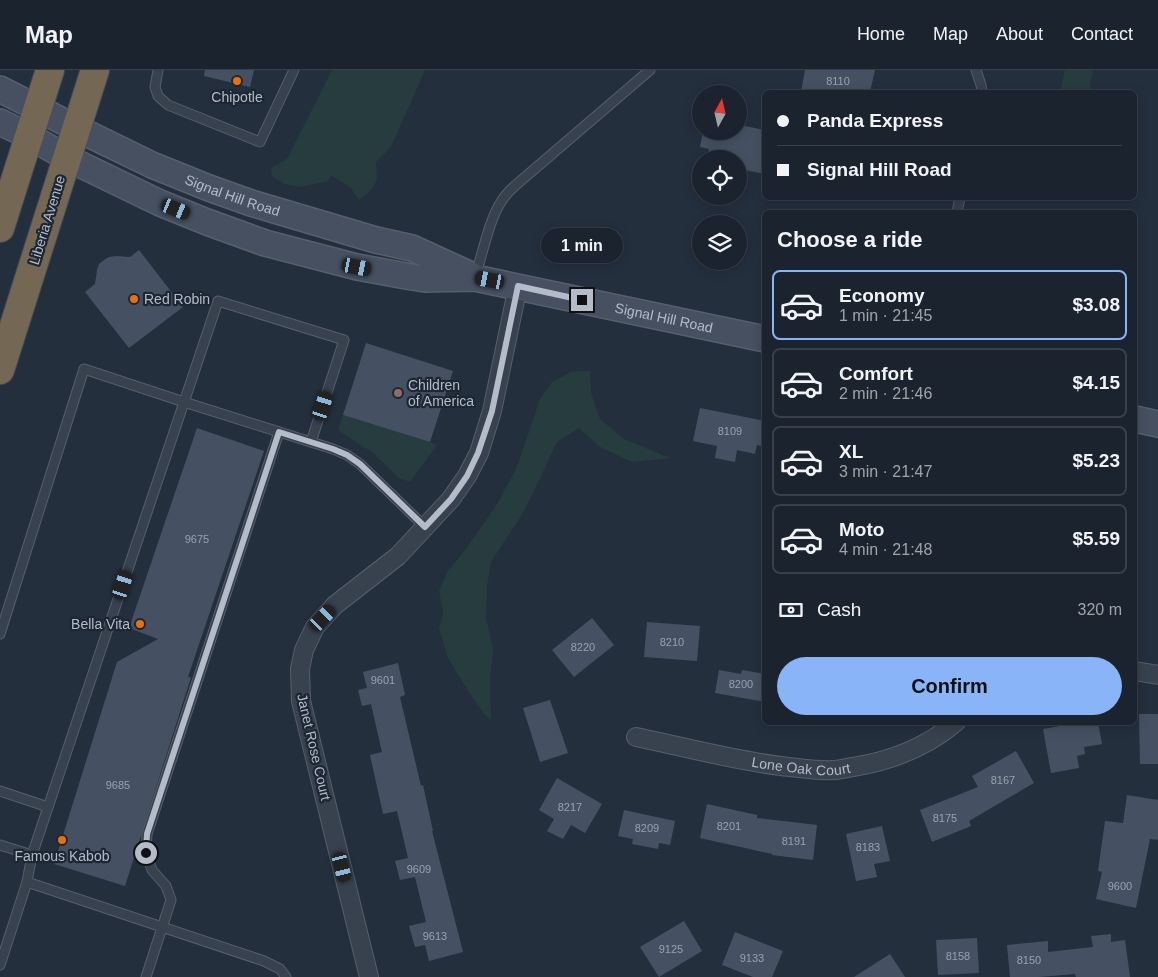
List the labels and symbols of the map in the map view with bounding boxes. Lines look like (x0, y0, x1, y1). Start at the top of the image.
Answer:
marker: Chipotle (231, 75, 243, 87)
house number: 8110 (826, 75, 850, 87)
north arrow (692, 85, 748, 140)
place label: Chipotle (211, 89, 263, 105)
street label: Signal Hill Road (183, 171, 282, 219)
street label: Liberia Avenue (26, 173, 68, 267)
car (159, 196, 192, 222)
callout: 1 min (541, 228, 623, 262)
car (340, 257, 373, 277)
car (473, 270, 506, 290)
route end (571, 289, 593, 311)
place label: Red Robin (144, 291, 210, 307)
marker: Red Robin (128, 293, 140, 305)
street label: Signal Hill Road (613, 300, 714, 336)
place label: Children of America (408, 377, 474, 409)
marker: Children of America (392, 387, 404, 399)
car (311, 389, 334, 423)
house number: 8109 (718, 425, 742, 437)
house number: 9675 (185, 533, 209, 545)
car (111, 568, 134, 602)
car (307, 602, 338, 634)
place label: Bella Vita (71, 616, 130, 632)
marker: Bella Vita (134, 618, 146, 630)
house number: 8210 (660, 636, 684, 648)
house number: 8220 (571, 641, 595, 653)
house number: 9601 (371, 674, 395, 686)
house number: 8200 (729, 678, 753, 690)
street label: Janet Rose Court (294, 692, 334, 802)
street label: Lone Oak Court (751, 754, 852, 778)
house number: 8167 (991, 774, 1015, 786)
house number: 9685 (106, 779, 130, 791)
house number: 8217 (558, 801, 582, 813)
house number: 8175 (933, 812, 957, 824)
house number: 8201 (717, 820, 741, 832)
house number: 8209 (635, 822, 659, 834)
marker: Famous Kabob (56, 834, 68, 846)
house number: 8191 (782, 835, 806, 847)
house number: 8183 (856, 841, 880, 853)
route start (135, 842, 157, 864)
place label: Famous Kabob (15, 848, 110, 864)
car (331, 851, 352, 883)
house number: 9609 (407, 863, 431, 875)
house number: 9600 (1108, 880, 1132, 892)
house number: 9613 (423, 930, 447, 942)
house number: 9125 (659, 943, 683, 955)
house number: 8158 (946, 950, 970, 962)
house number: 9133 (740, 952, 764, 964)
house number: 8150 (1017, 954, 1041, 966)

